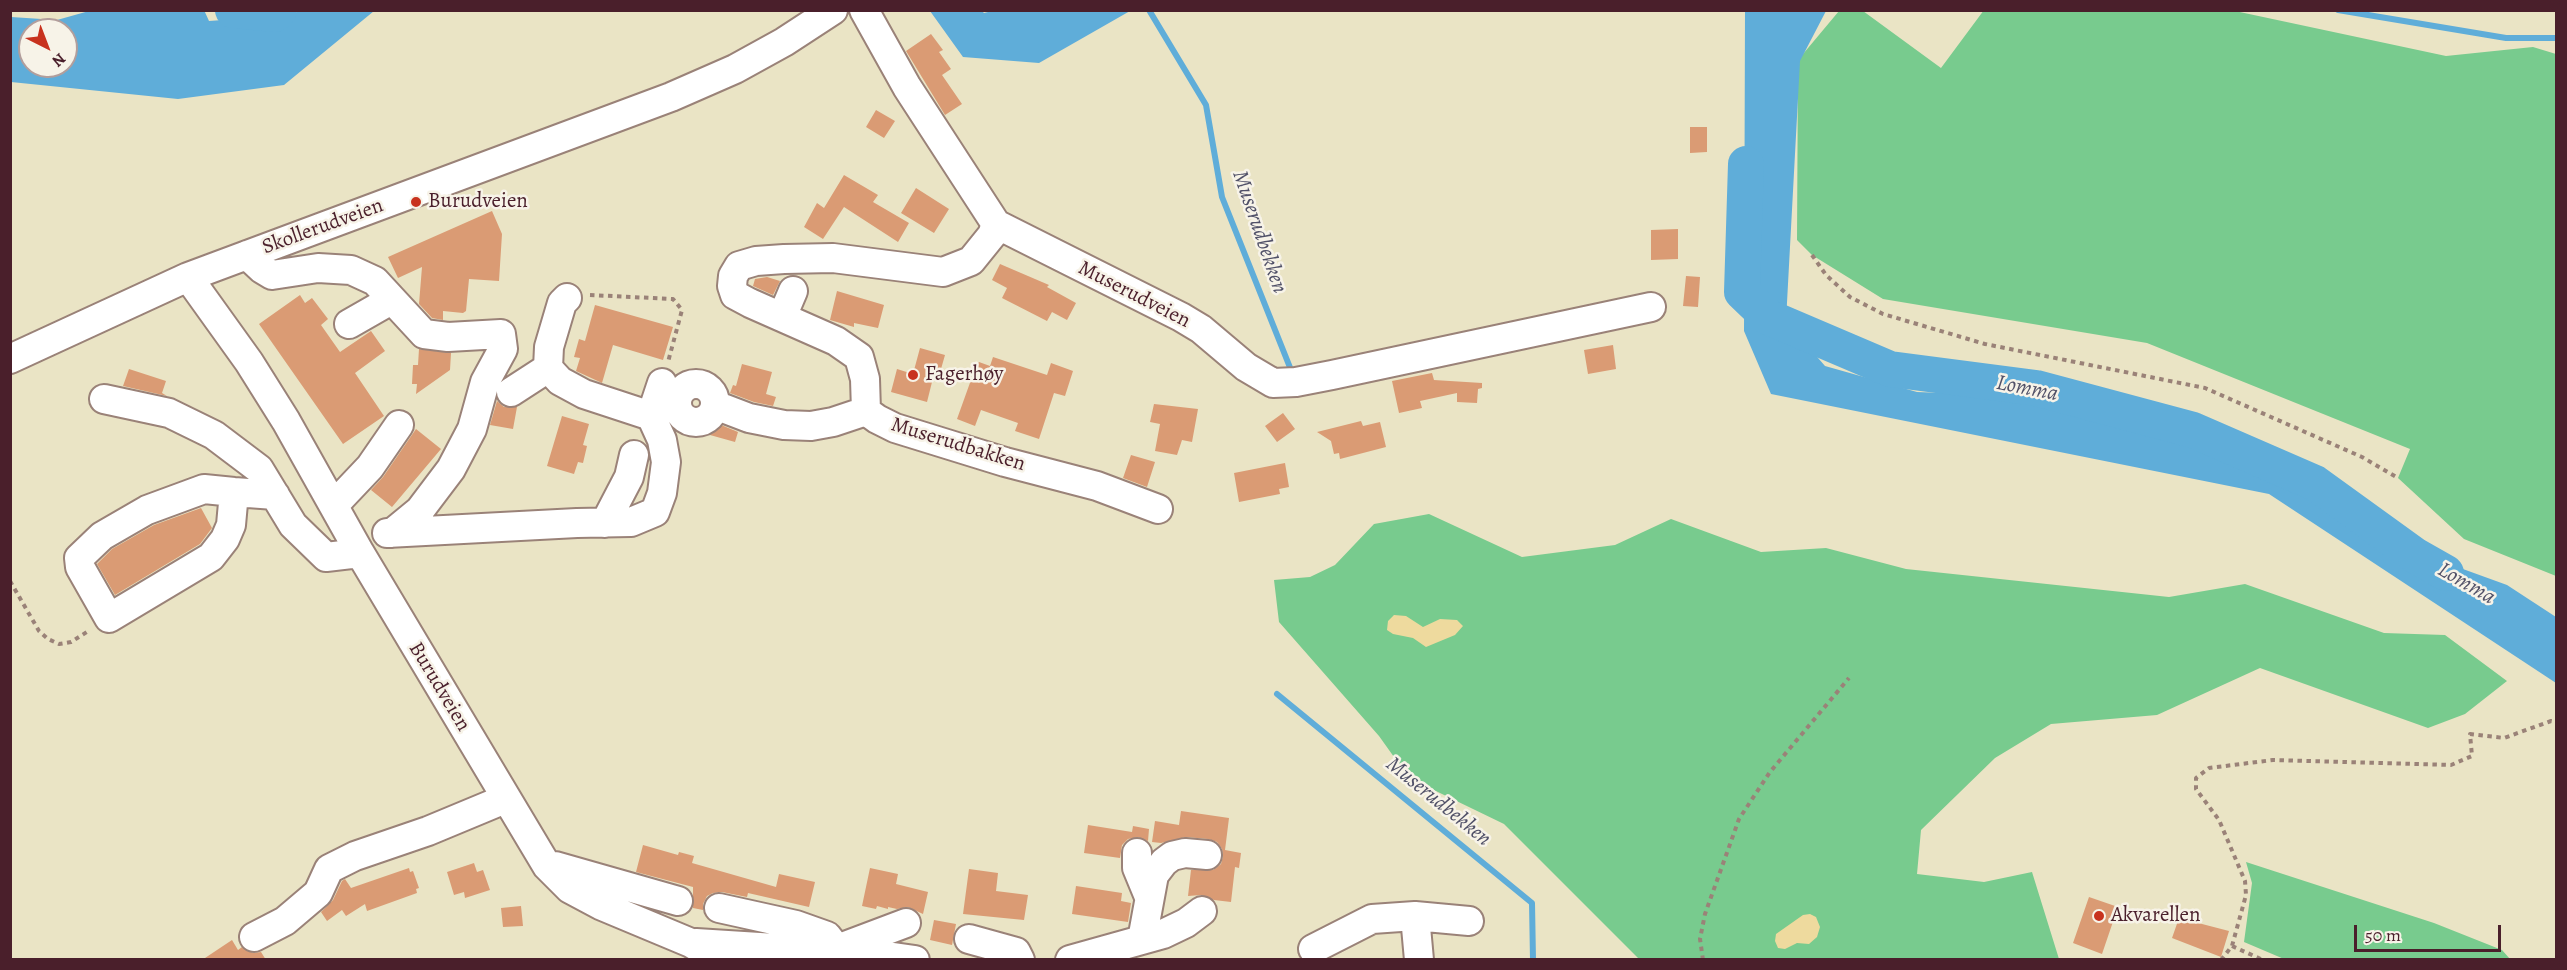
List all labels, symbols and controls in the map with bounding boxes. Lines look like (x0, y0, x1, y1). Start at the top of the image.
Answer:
north arrow (18, 18, 78, 78)
text: N (47, 48, 70, 72)
water label: Muserudbekken (1226, 167, 1292, 297)
place label: Burudveien (428, 189, 528, 215)
street label: Skollerudveien (259, 193, 387, 261)
marker: Burudveien (409, 195, 423, 209)
street label: Muserudveien (1074, 256, 1194, 334)
place label: Fagerhøy (925, 362, 1003, 388)
marker: Fagerhøy (906, 368, 920, 382)
water label: Lomma (1994, 370, 2060, 408)
street label: Muserudbakken (888, 413, 1028, 477)
water label: Lomma (2432, 557, 2500, 611)
street label: Burudveien (402, 638, 476, 736)
water label: Muserudbekken (1380, 751, 1496, 853)
place label: Akvarellen (2111, 903, 2200, 929)
marker: Akvarellen (2092, 909, 2106, 923)
scale bar (2357, 913, 2504, 951)
text: 50 m (2365, 923, 2401, 947)

